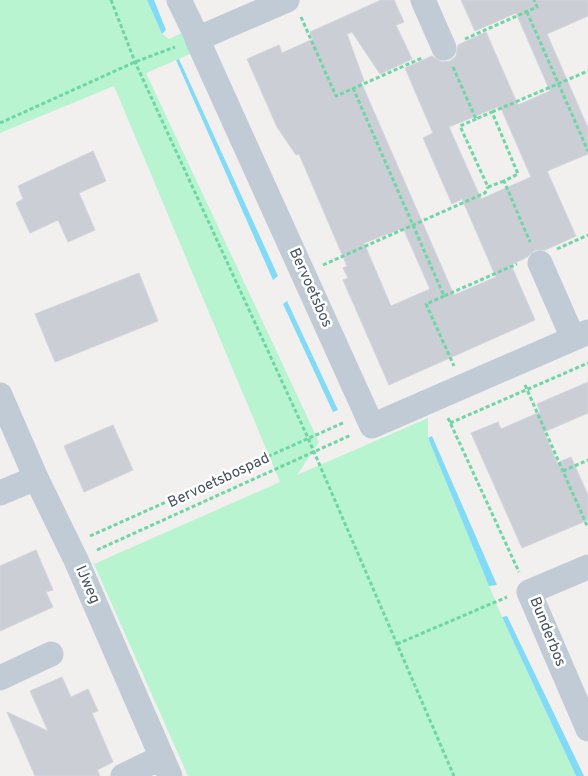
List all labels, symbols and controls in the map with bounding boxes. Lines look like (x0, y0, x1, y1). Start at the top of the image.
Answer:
street label: Bervoetsbos (284, 245, 336, 331)
street label: Bervoetsbospad (165, 449, 273, 513)
street label: IJweg (70, 563, 104, 607)
street label: Bunderbos (524, 594, 570, 670)

